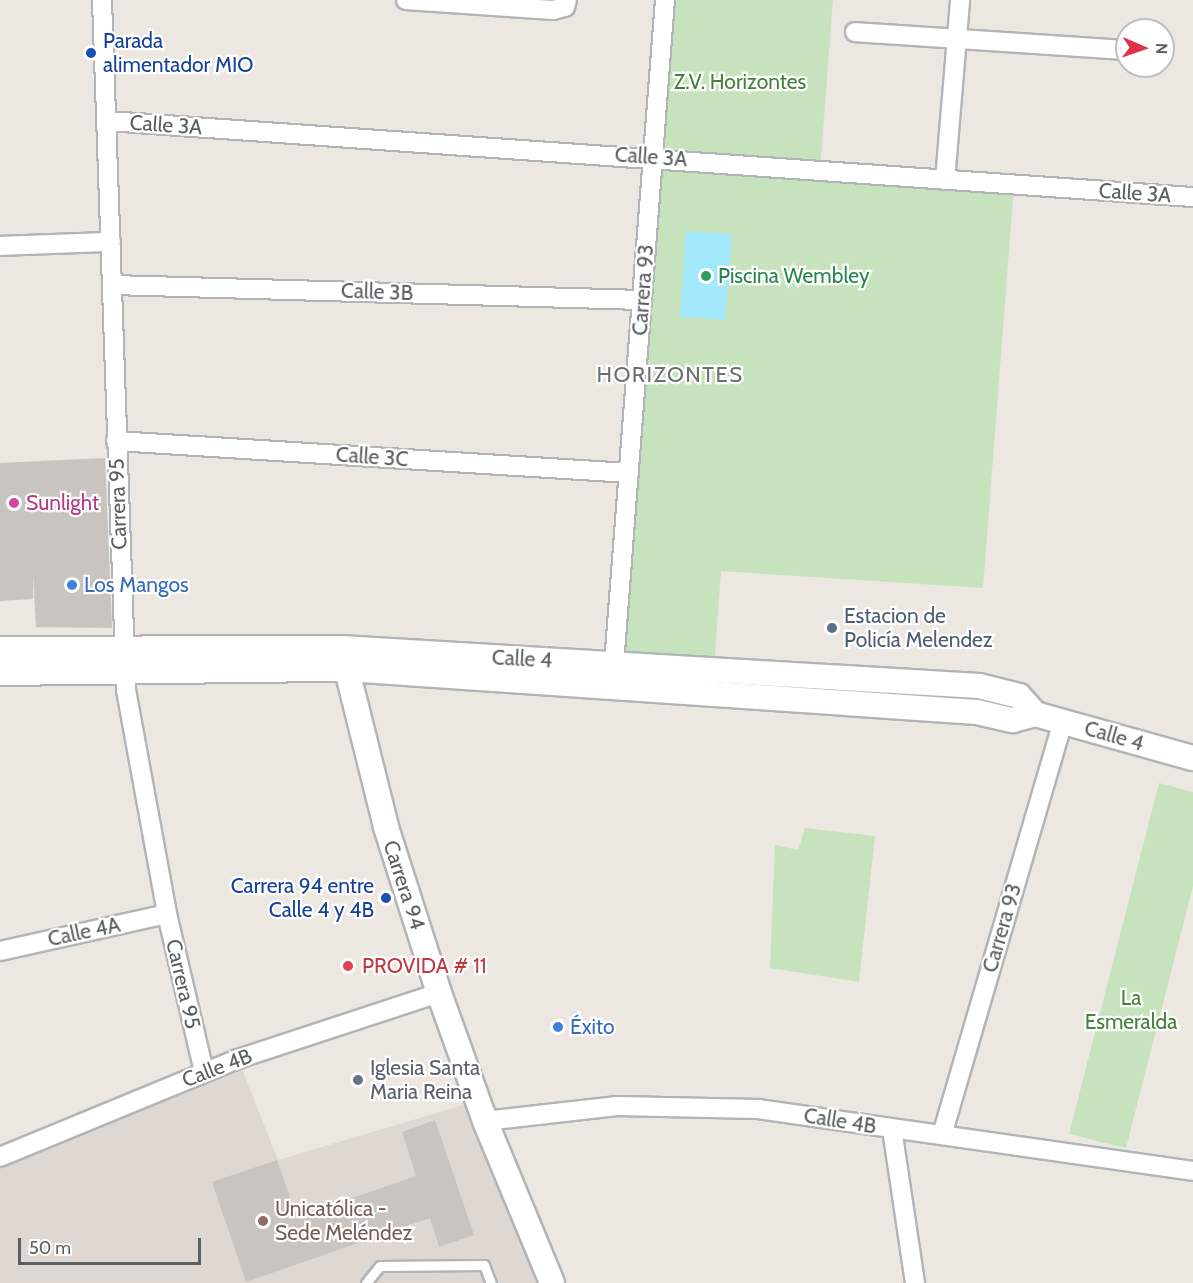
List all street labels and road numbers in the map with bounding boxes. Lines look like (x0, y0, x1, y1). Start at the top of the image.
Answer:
street label: Calle 3A (129, 110, 203, 140)
street label: Calle 3A (614, 142, 688, 172)
street label: Calle 3A (1098, 178, 1172, 208)
street label: Carrera 93 (627, 244, 659, 336)
street label: Calle 3B (340, 278, 414, 306)
street label: Calle 3C (335, 442, 409, 472)
street label: Carrera 95 (104, 458, 132, 550)
street label: Calle 4 (491, 645, 553, 673)
street label: Calle 4 (1081, 716, 1147, 756)
street label: Carrera 94 (378, 837, 430, 933)
street label: Carrera 93 (977, 881, 1027, 975)
street label: Calle 4A (45, 912, 123, 952)
street label: Carrera 95 (160, 937, 206, 1031)
street label: Calle 4B (178, 1043, 256, 1093)
street label: Calle 4B (802, 1103, 878, 1139)

